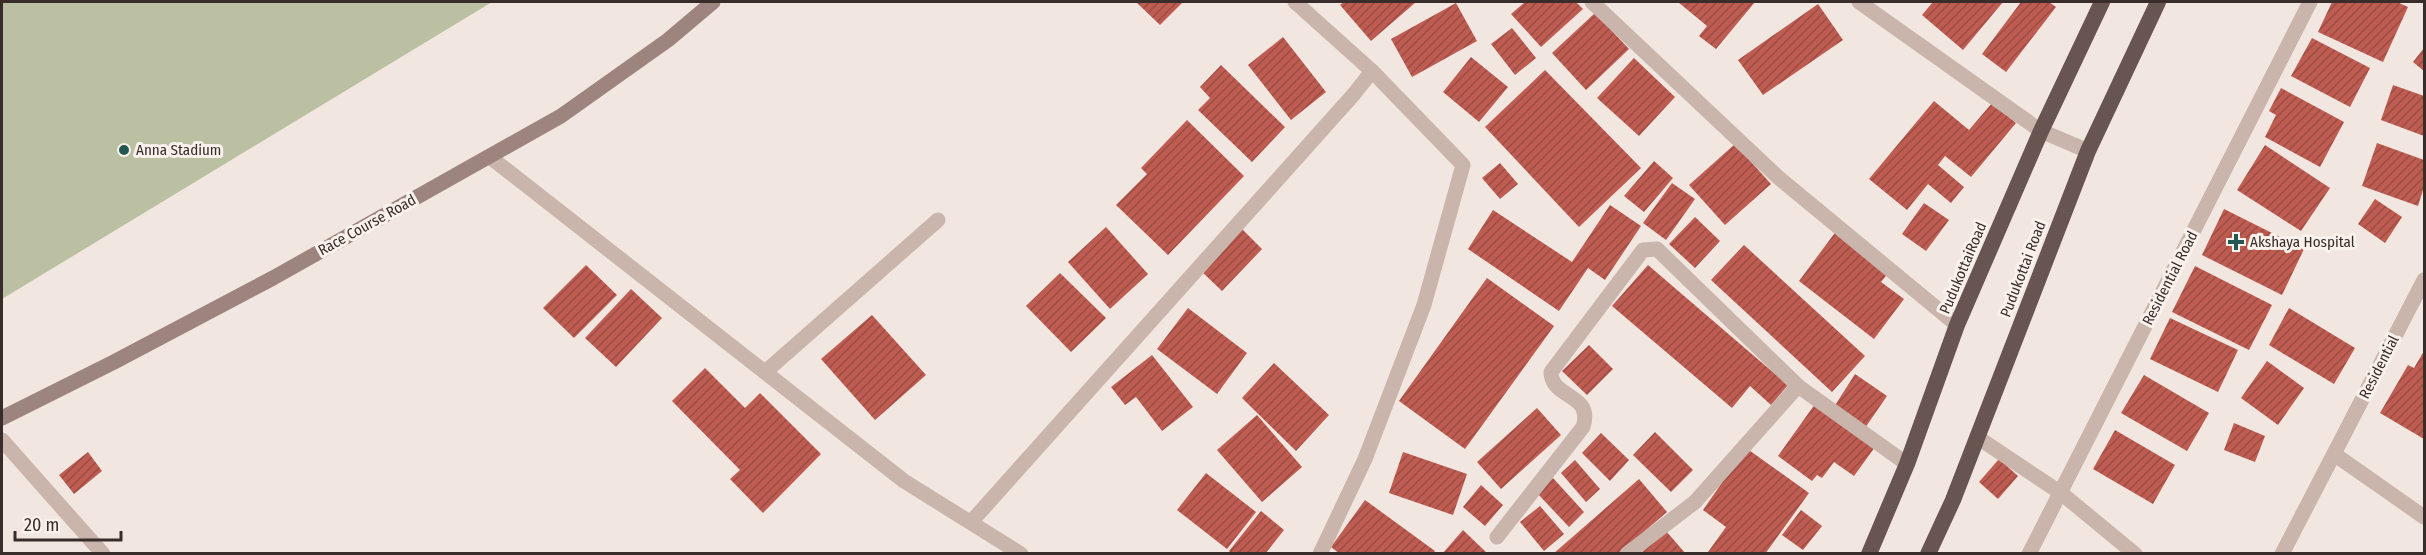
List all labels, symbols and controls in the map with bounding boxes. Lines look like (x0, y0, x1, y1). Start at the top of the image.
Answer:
place label: Anna Stadium (136, 141, 221, 159)
marker: Anna Stadium (117, 143, 131, 157)
street label: Race Course Road (315, 191, 419, 259)
street label: Pudukottai Road (1996, 218, 2050, 320)
street label: PudukottaiRoad (1936, 219, 1990, 317)
street label: Residential Road (2139, 228, 2201, 328)
marker: Akshaya Hospital (2227, 233, 2245, 251)
place label: Akshaya Hospital (2250, 233, 2355, 251)
street label: Residential (2355, 332, 2403, 402)
scale bar (15, 504, 122, 542)
text: 20 m (24, 514, 59, 536)

